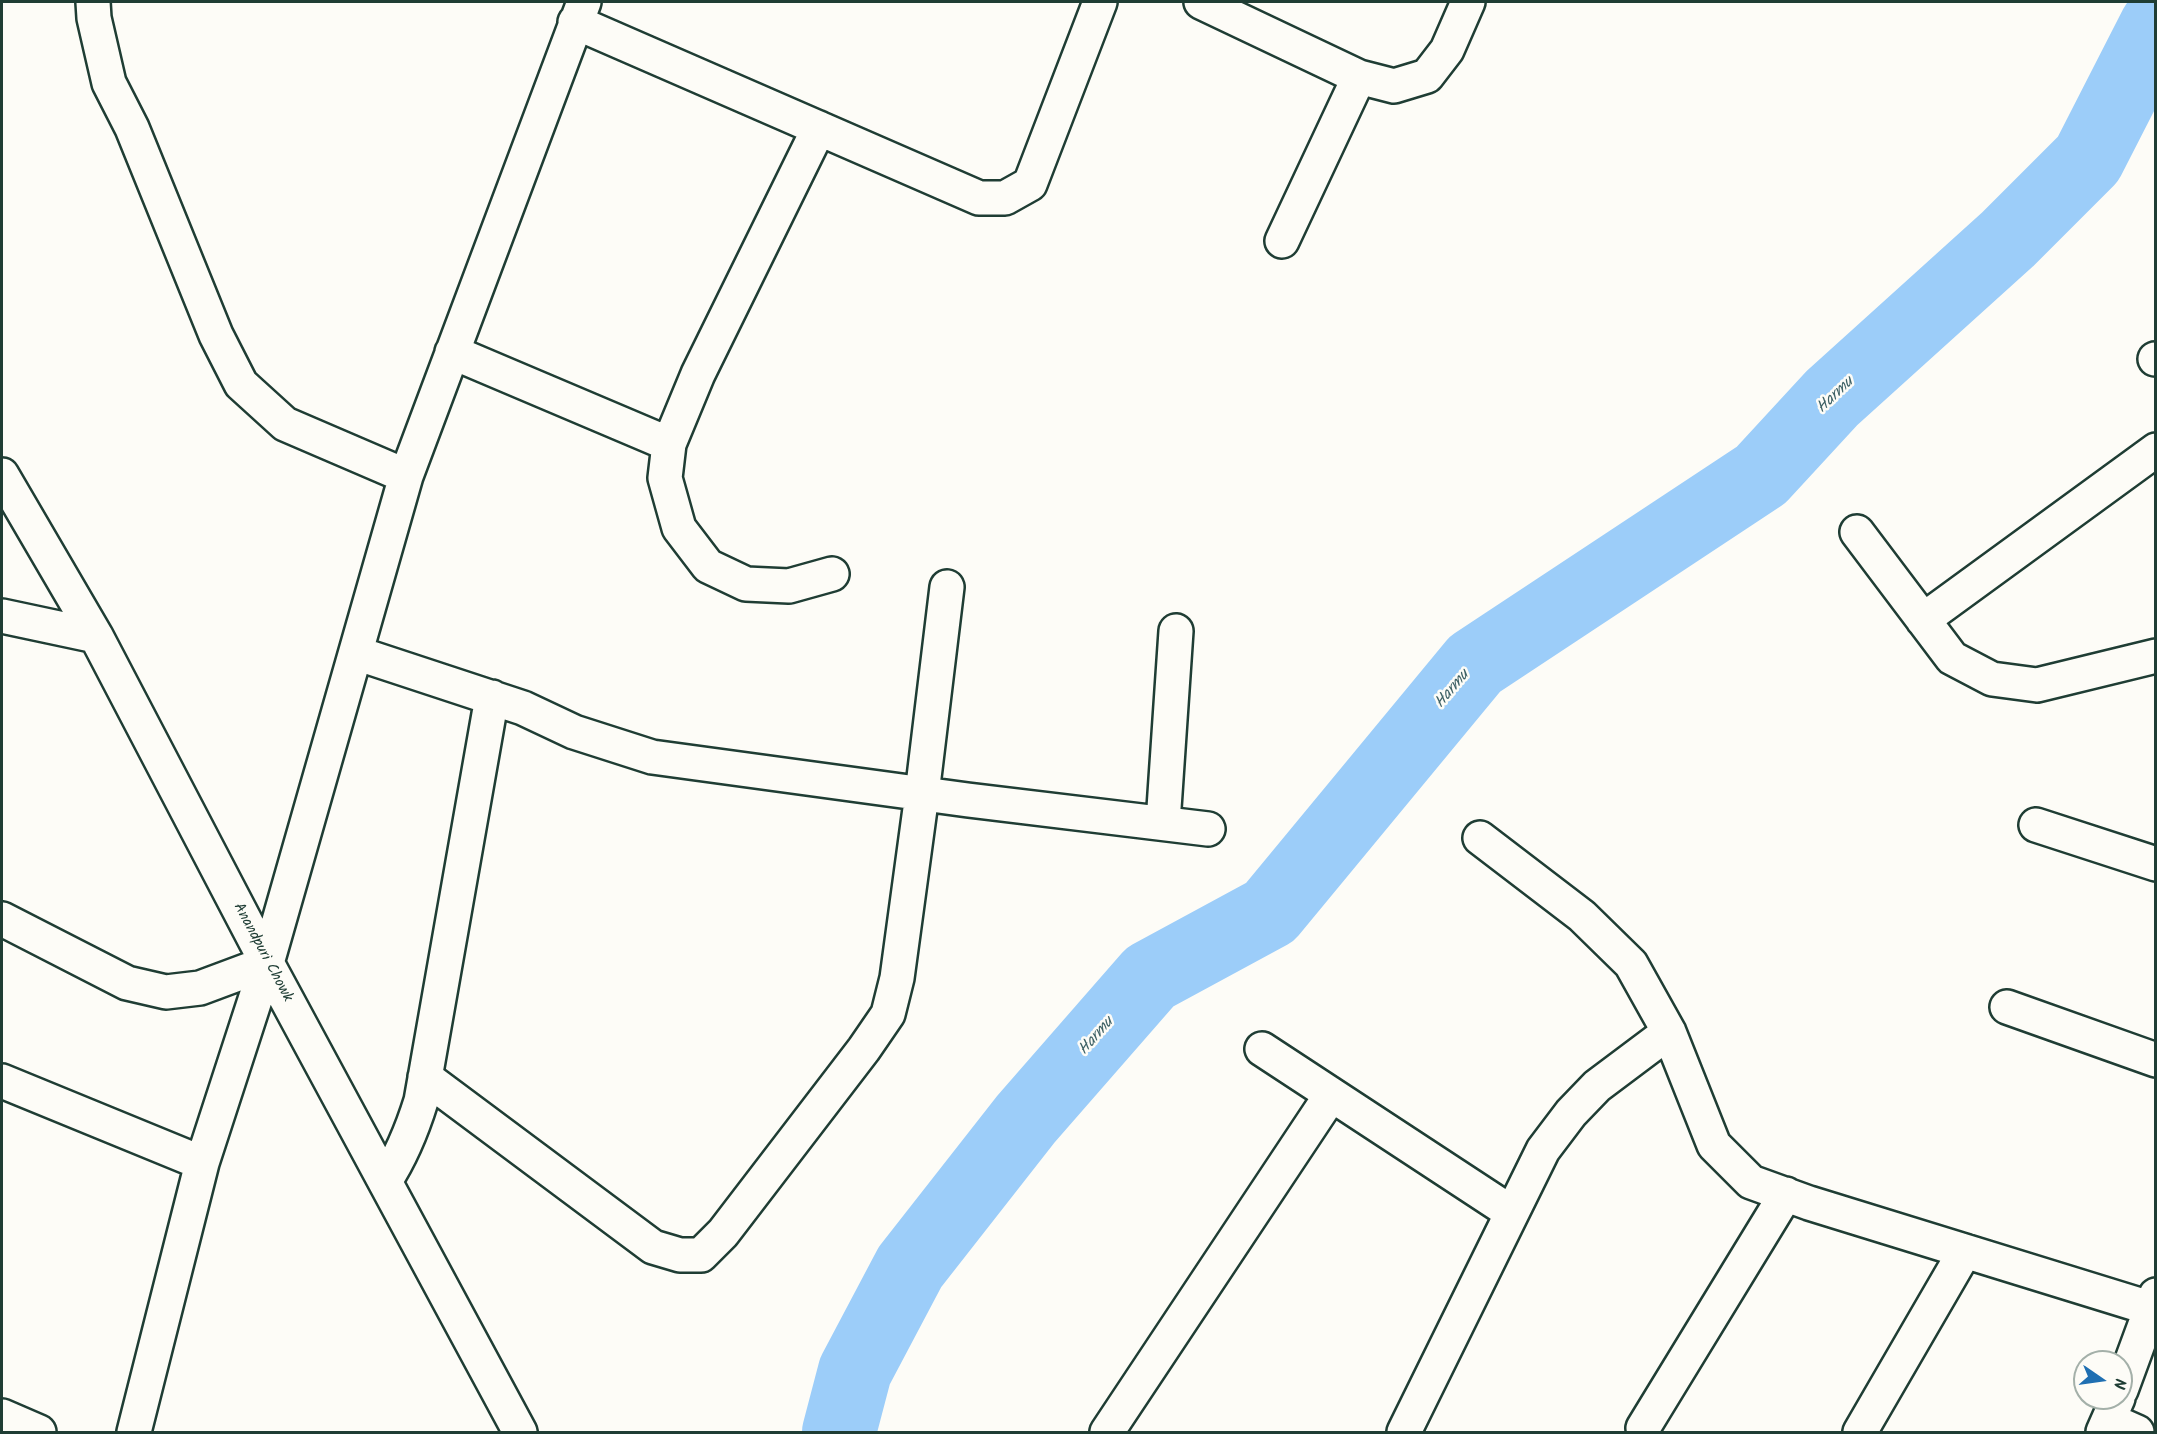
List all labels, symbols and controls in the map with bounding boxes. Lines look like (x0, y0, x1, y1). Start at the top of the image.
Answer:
water label: Harmu (1814, 374, 1858, 418)
water label: Harmu (1432, 667, 1474, 713)
street label: Anandpuri Chowk (228, 900, 296, 1006)
water label: Harmu (1075, 1014, 1119, 1060)
north arrow (2073, 1350, 2133, 1410)
text: N (2106, 1376, 2132, 1391)

